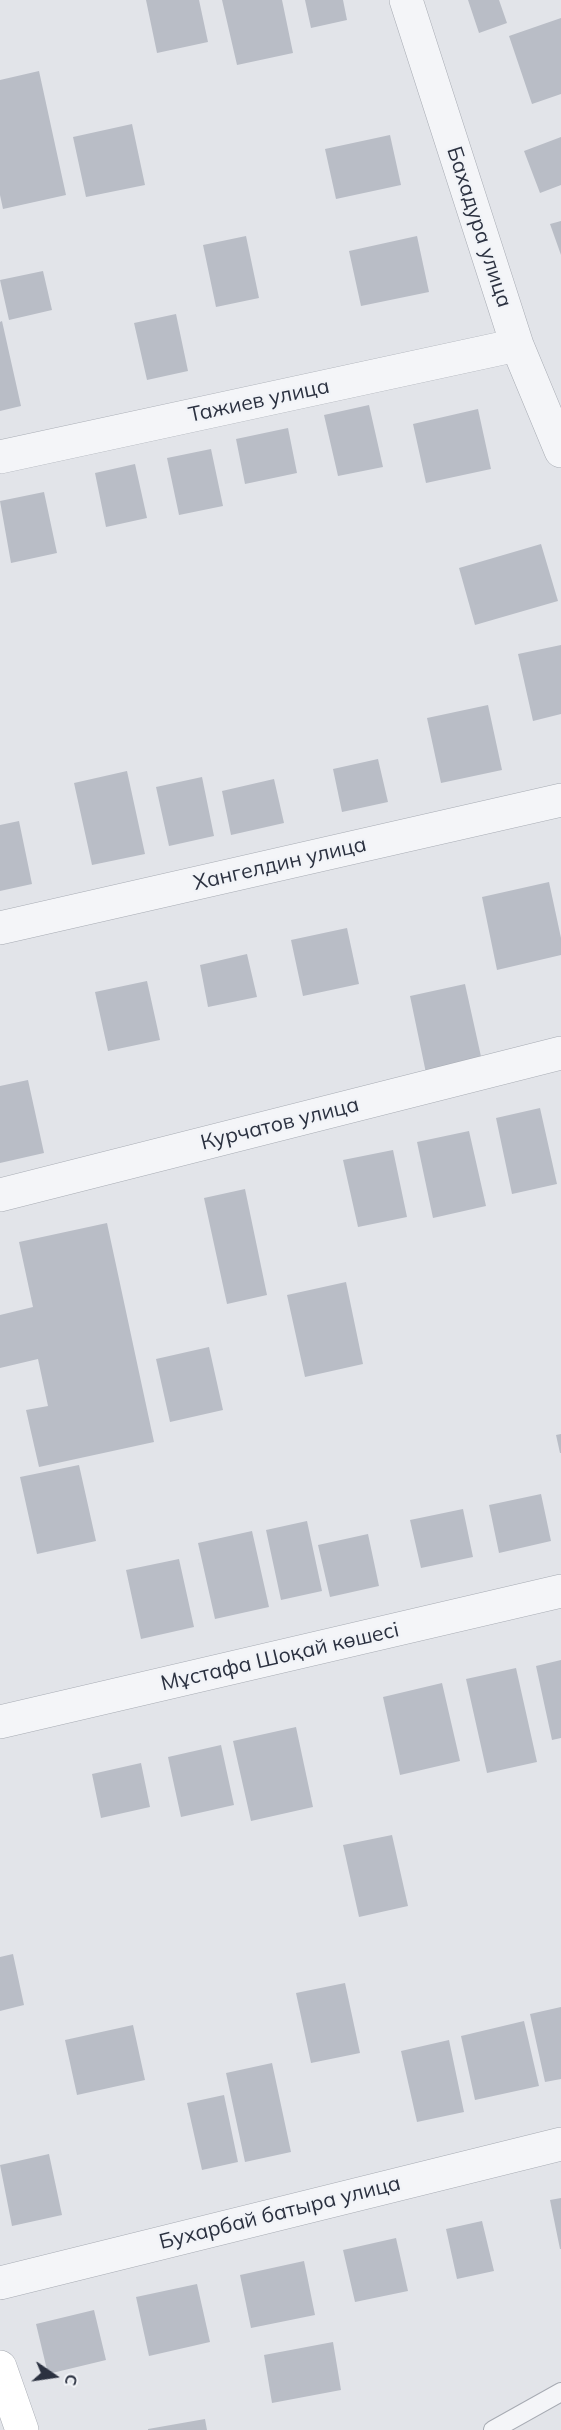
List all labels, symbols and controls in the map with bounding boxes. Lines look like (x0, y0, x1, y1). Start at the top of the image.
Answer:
street label: Бахадура улица (441, 143, 517, 311)
street label: Тажиев улица (186, 374, 332, 428)
street label: Хангелдин улица (191, 832, 369, 896)
street label: Курчатов улица (198, 1092, 362, 1156)
street label: Мұстафа Шоқай көшесі (158, 1617, 402, 1697)
street label: Бухарбай батыра улица (157, 2171, 403, 2255)
north arrow (24, 2346, 84, 2406)
text: С (61, 2372, 83, 2388)

